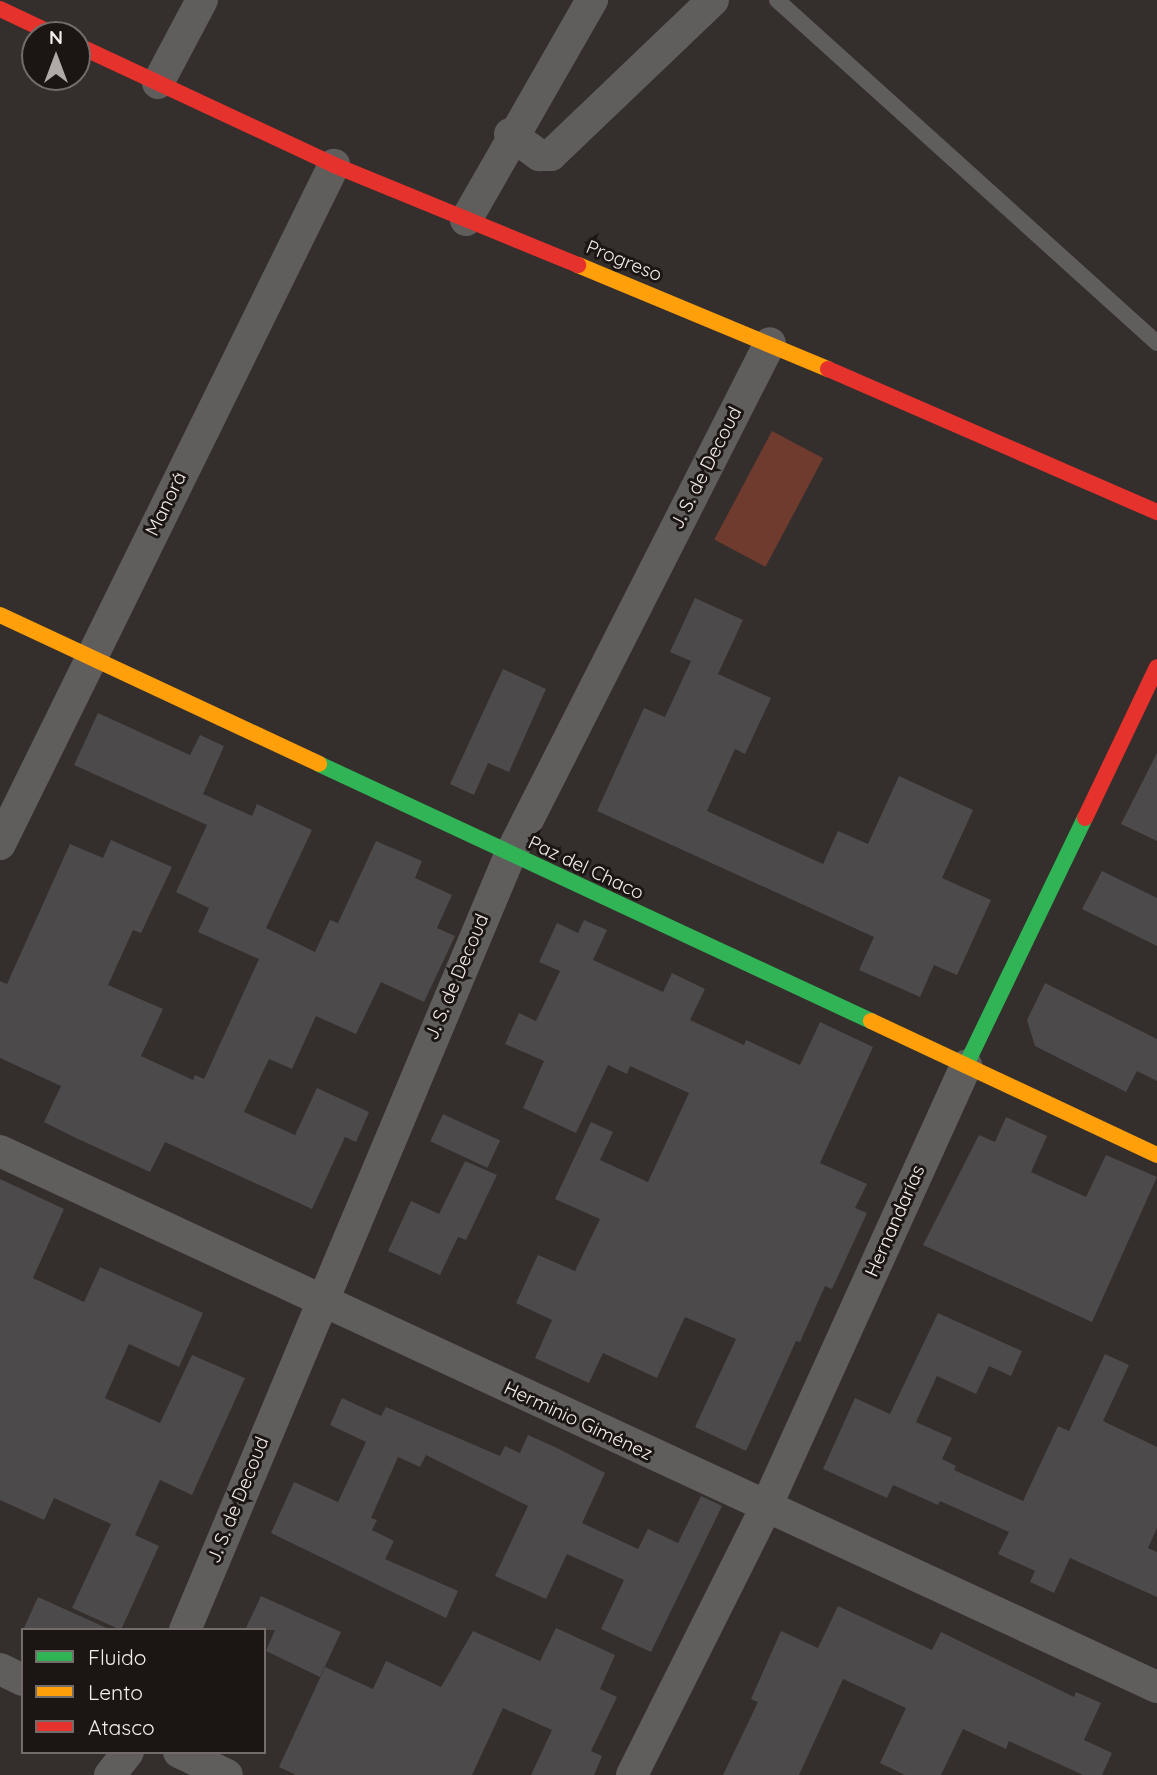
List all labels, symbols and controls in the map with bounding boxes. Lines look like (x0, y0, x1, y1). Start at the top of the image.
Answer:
north arrow (21, 21, 91, 91)
text: N (49, 25, 63, 49)
street label: Progreso (583, 236, 665, 286)
street label: J. S. de Decoud (665, 403, 747, 533)
street label: Manorá (141, 468, 191, 540)
street label: Paz del Chaco (525, 831, 647, 905)
street label: J. S. de Decoud (420, 911, 494, 1043)
street label: Hernandarías (860, 1162, 930, 1280)
street label: Herminio Giménez (500, 1377, 656, 1465)
street label: J. S. de Decoud (202, 1433, 274, 1567)
legend (21, 1628, 266, 1754)
text: Fluido (88, 1644, 146, 1670)
text: Lento (88, 1679, 143, 1705)
text: Atasco (88, 1714, 155, 1740)

